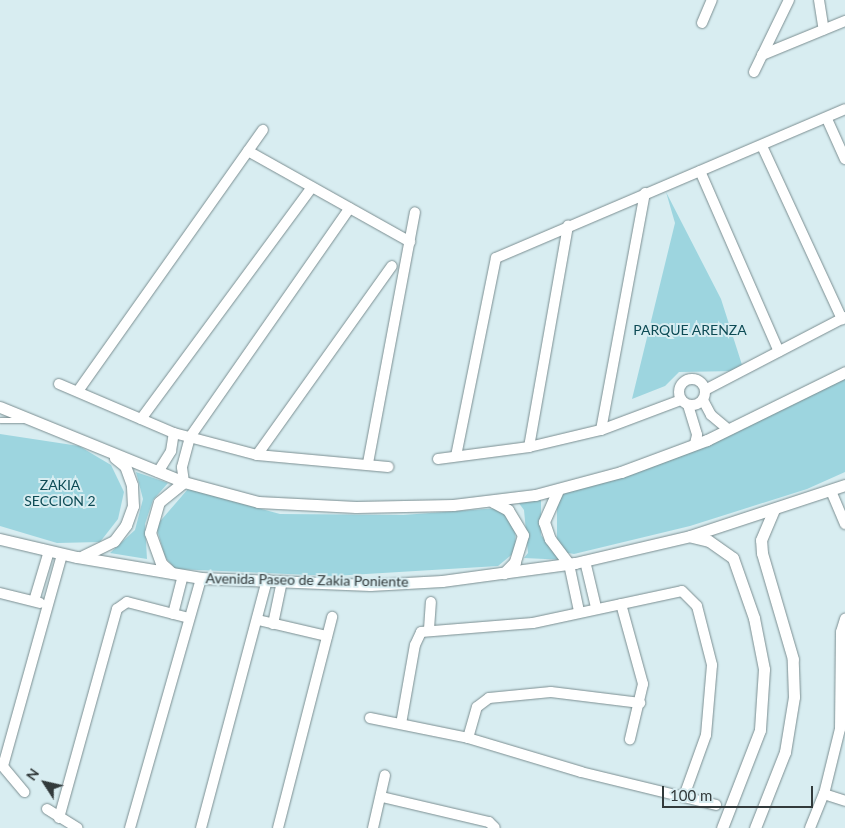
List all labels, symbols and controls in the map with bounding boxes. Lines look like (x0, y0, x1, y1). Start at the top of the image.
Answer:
park label: PARQUE ARENZA (633, 322, 747, 338)
park label: ZAKIA SECCION 2 (24, 477, 96, 510)
street label: Avenida Paseo de Zakia Poniente (205, 570, 409, 590)
north arrow (20, 758, 70, 808)
text: N (22, 765, 42, 783)
scale bar (665, 776, 816, 808)
text: 100 m (670, 786, 712, 804)

